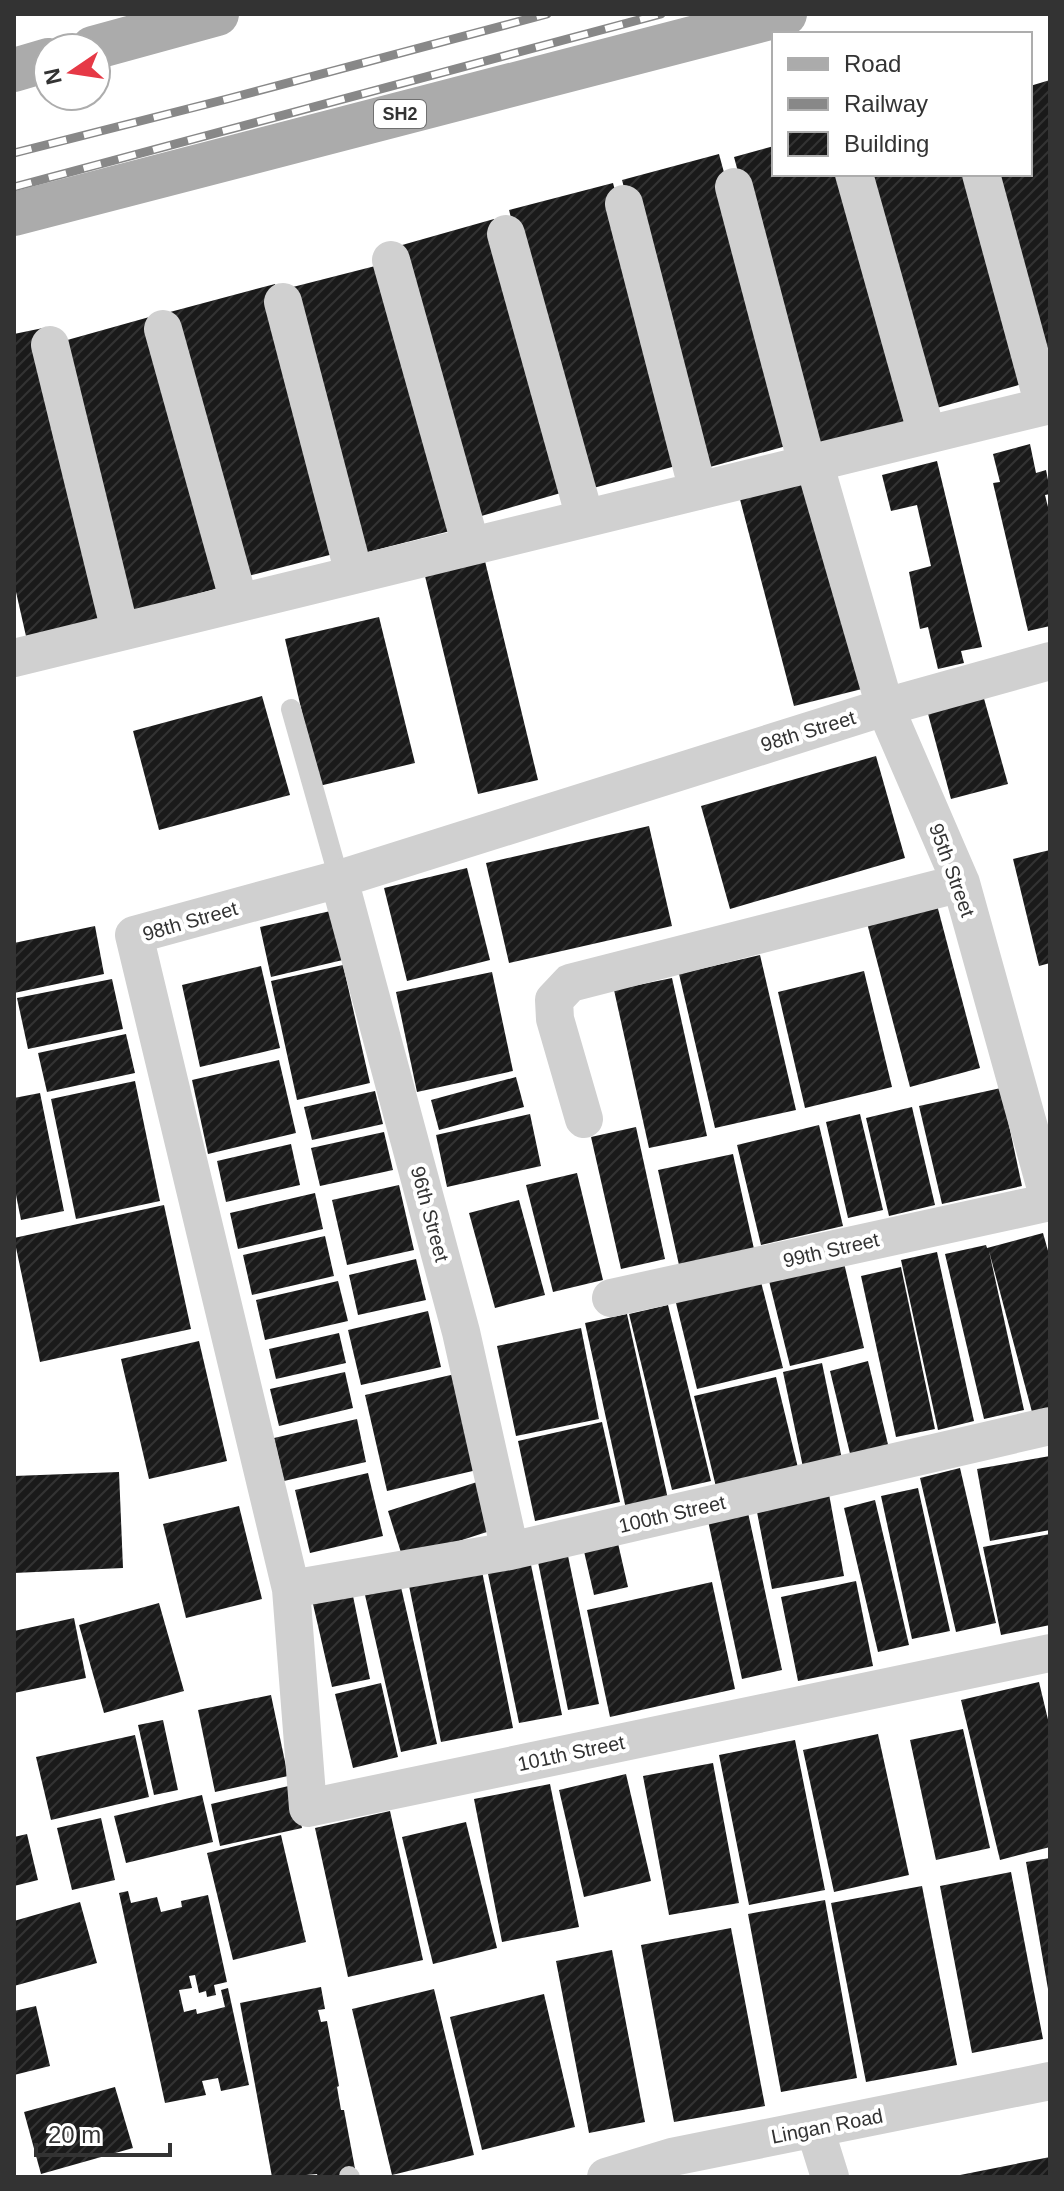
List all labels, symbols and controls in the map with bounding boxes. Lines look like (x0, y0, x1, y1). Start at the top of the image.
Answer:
north arrow (32, 32, 112, 112)
legend (772, 32, 1032, 176)
text: Road (844, 50, 901, 77)
text: N (39, 66, 67, 87)
text: Railway (844, 90, 928, 117)
road number: SH2 (374, 100, 426, 128)
text: Building (844, 130, 929, 157)
street label: 98th Street (758, 706, 858, 756)
street label: 95th Street (925, 820, 979, 920)
street label: 98th Street (140, 897, 240, 945)
street label: 96th Street (407, 1164, 453, 1265)
street label: 99th Street (781, 1228, 882, 1272)
street label: 100th Street (616, 1491, 728, 1537)
street label: 101th Street (515, 1731, 627, 1775)
street label: Lingan Road (769, 2104, 885, 2148)
scale bar (36, 2107, 170, 2157)
text: 20 m (48, 2121, 101, 2148)

